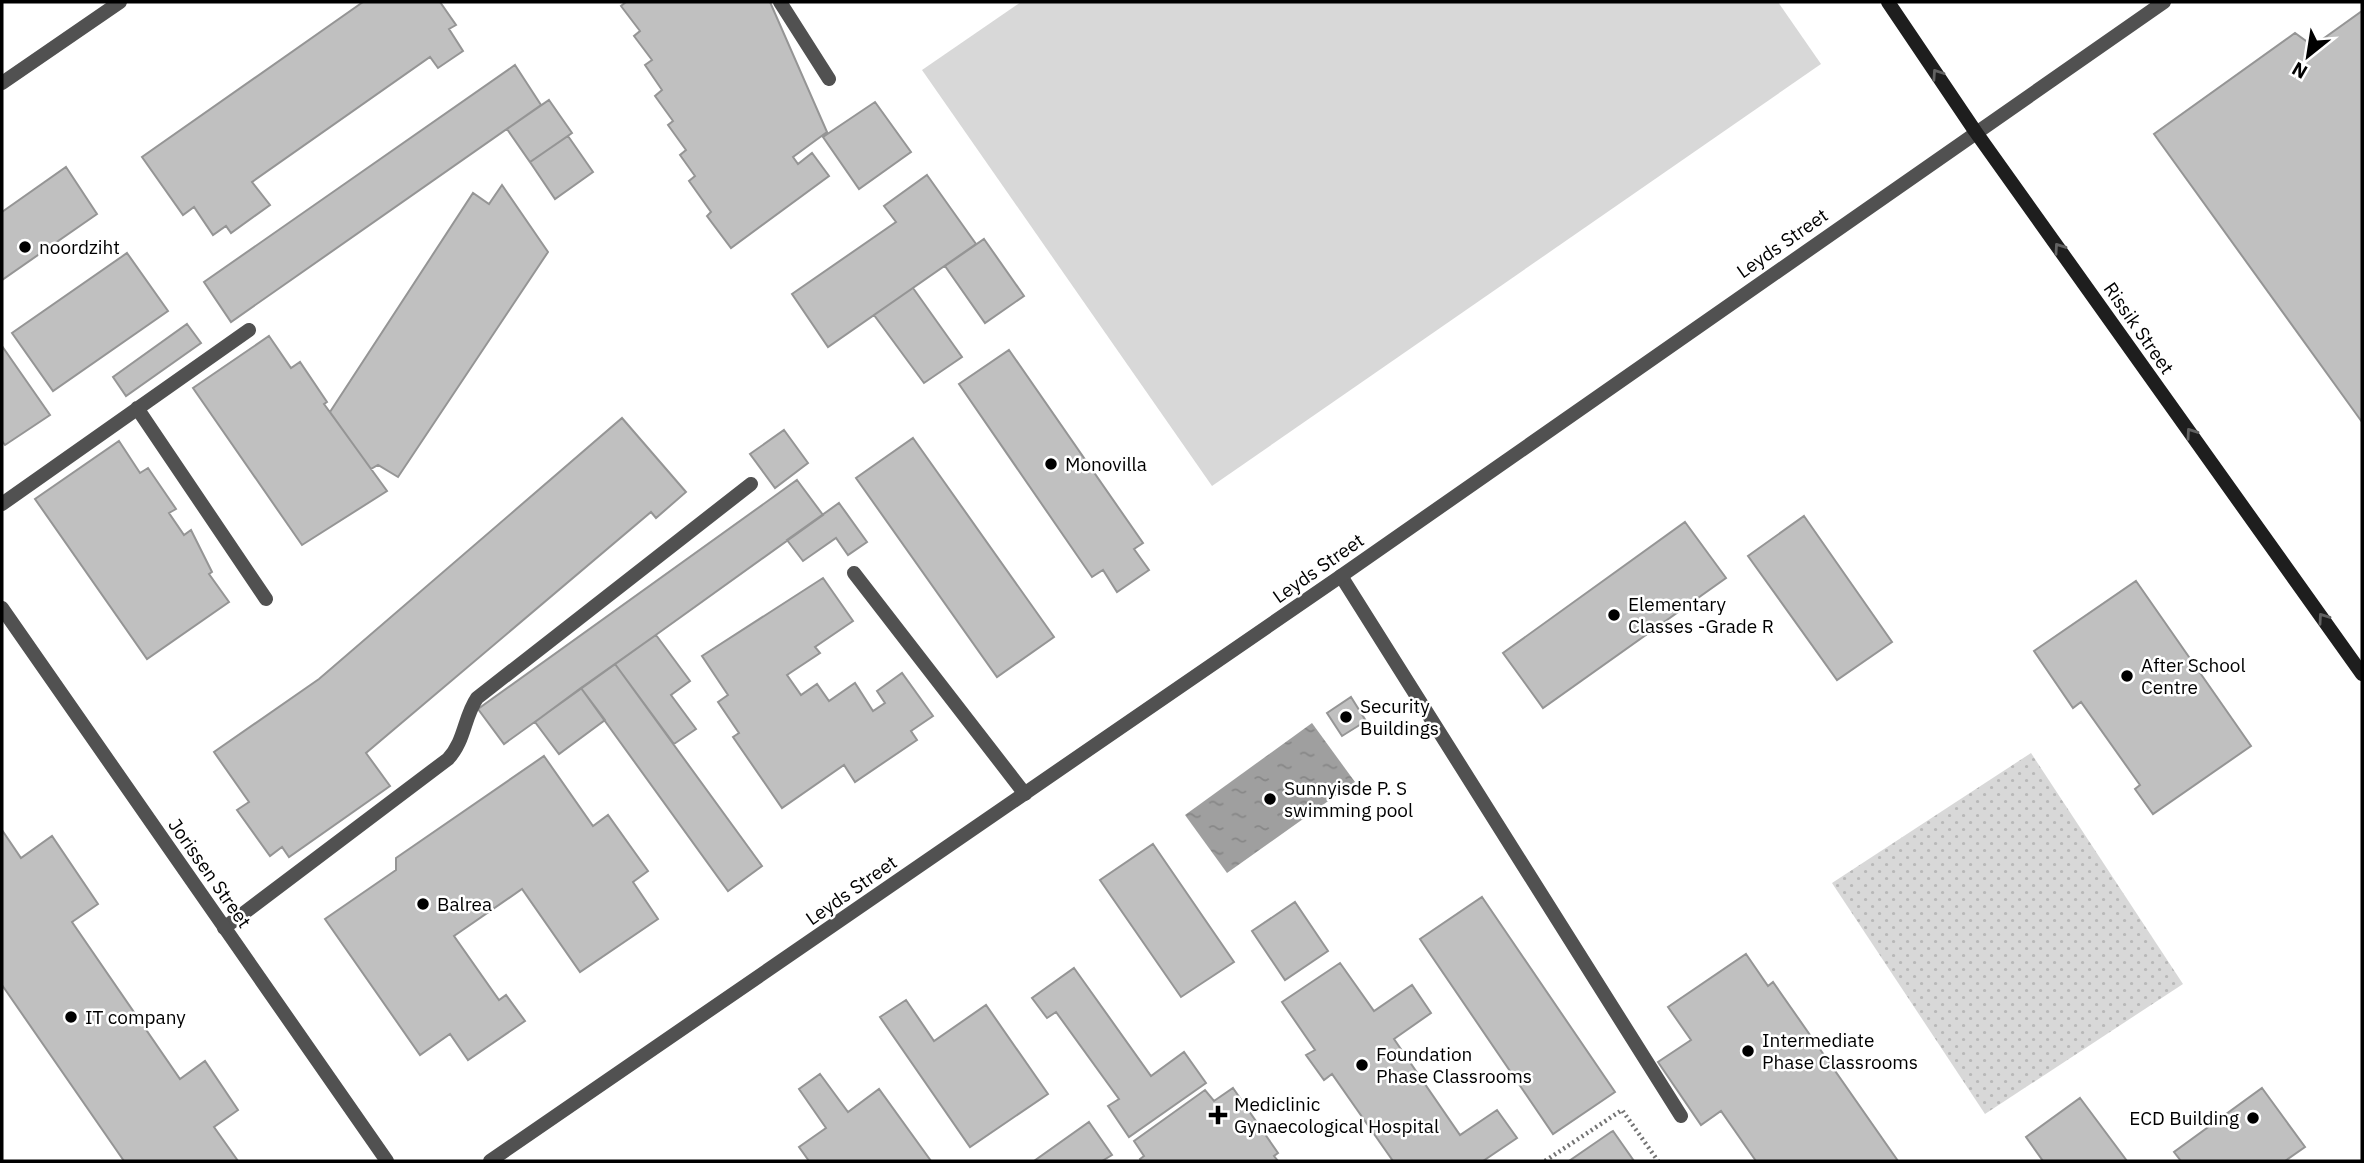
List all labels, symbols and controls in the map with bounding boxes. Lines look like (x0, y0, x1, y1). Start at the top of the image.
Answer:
north arrow (2273, 21, 2343, 91)
text: N (2288, 57, 2311, 85)
one-way arrow (1933, 69, 1945, 82)
street label: Leyds Street (1732, 203, 1832, 283)
place label: noordziht (39, 235, 120, 259)
marker: noordziht (17, 239, 33, 255)
one-way arrow (2055, 243, 2067, 256)
street label: Rissik Street (2099, 277, 2179, 379)
one-way arrow (2187, 428, 2199, 441)
place label: Monovilla (1065, 452, 1147, 476)
marker: Monovilla (1043, 456, 1059, 472)
street label: Leyds Street (1268, 528, 1368, 608)
place label: Elementary Classes -Grade R (1628, 592, 1774, 638)
marker: Elementary Classes -Grade R (1606, 607, 1622, 623)
one-way arrow (2319, 613, 2331, 626)
place label: After School Centre (2141, 653, 2246, 699)
marker: After School Centre (2119, 668, 2135, 684)
place label: Security Buildings (1360, 694, 1439, 740)
marker: Security Buildings (1338, 709, 1354, 725)
place label: Sunnyisde P. S swimming pool (1284, 776, 1413, 822)
marker: Sunnyisde P. S swimming pool (1262, 791, 1278, 807)
street label: Jorissen Street (163, 814, 257, 932)
street label: Leyds Street (801, 850, 901, 930)
place label: Balrea (437, 892, 492, 916)
marker: Balrea (415, 896, 431, 912)
place label: IT company (85, 1005, 186, 1029)
marker: IT company (63, 1009, 79, 1025)
place label: Intermediate Phase Classrooms (1762, 1028, 1918, 1074)
place label: Foundation Phase Classrooms (1376, 1042, 1532, 1088)
marker: Intermediate Phase Classrooms (1740, 1043, 1756, 1059)
marker: Foundation Phase Classrooms (1354, 1057, 1370, 1073)
place label: Mediclinic Gynaecological Hospital (1234, 1092, 1439, 1138)
marker: Mediclinic Gynaecological Hospital (1208, 1105, 1228, 1125)
place label: ECD Building (2129, 1106, 2239, 1130)
marker: ECD Building (2245, 1110, 2261, 1126)

